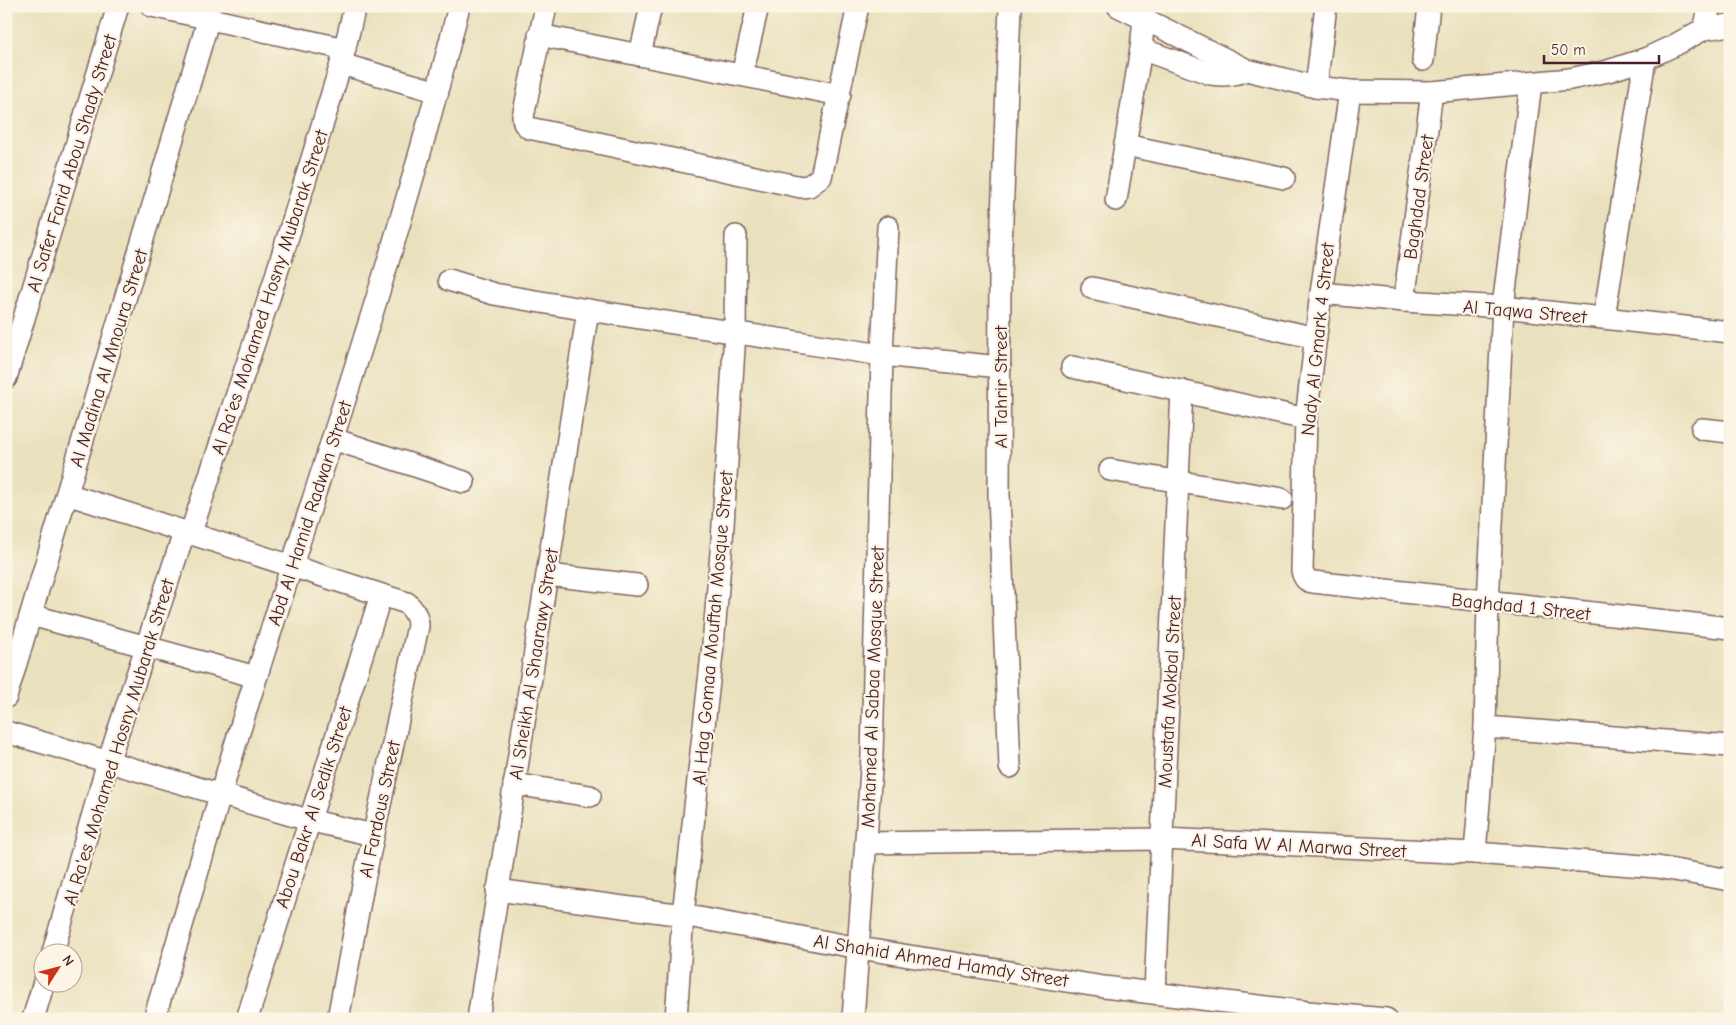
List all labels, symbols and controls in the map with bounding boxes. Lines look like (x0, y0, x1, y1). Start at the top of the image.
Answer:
street label: Al Safer Farid Abou Shady Street (22, 31, 122, 295)
scale bar (1544, 32, 1658, 64)
text: 50 m (1551, 41, 1586, 59)
street label: Al Ra'es Mohamed Hosny Mubarak Street (207, 127, 333, 457)
street label: Baghdad Street (1399, 133, 1439, 261)
street label: Nady Al Gmark 4 Street (1297, 241, 1339, 437)
street label: Al Madina Al Mnoura Street (65, 246, 153, 470)
street label: Al Taqwa Street (1462, 296, 1588, 328)
street label: Al Tahrir Street (990, 325, 1012, 449)
street label: Abd Al Hamid Radwan Street (263, 397, 357, 629)
street label: Al Hag Gomaa Mouftah Mosque Street (688, 469, 738, 786)
street label: Mohamed Al Sabaa Mosque Street (857, 545, 889, 828)
street label: Al Sheikh Al Shaarawy Street (505, 546, 563, 782)
street label: Al Ra'es Mohamed Hosny Mubarak Street (59, 576, 179, 908)
street label: Baghdad 1 Street (1450, 589, 1592, 625)
street label: Moustafa Mokbal Street (1154, 595, 1186, 789)
street label: Abou Bakr Al Sedik Street (271, 703, 357, 911)
street label: Al Fardous Street (355, 738, 405, 880)
street label: Al Safa W Al Marwa Street (1191, 829, 1408, 863)
street label: Al Shahid Ahmed Hamdy Street (812, 930, 1070, 992)
north arrow (32, 942, 82, 992)
text: N (59, 952, 78, 969)

